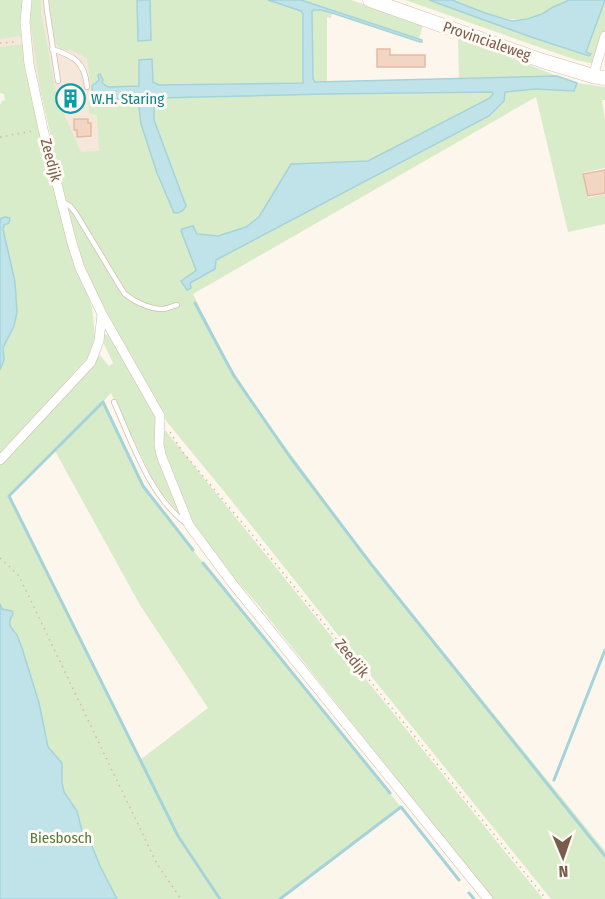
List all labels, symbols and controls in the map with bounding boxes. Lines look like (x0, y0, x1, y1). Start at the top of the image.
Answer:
street label: Provincialeweg (441, 18, 533, 64)
building icon: W.H. Staring (54, 83, 86, 115)
place label: W.H. Staring (91, 90, 164, 108)
street label: Zeedijk (37, 136, 65, 184)
street label: Zeedijk (331, 635, 373, 681)
north arrow (533, 827, 593, 887)
park label: Biesbosch (30, 829, 92, 847)
text: N (558, 862, 569, 881)

